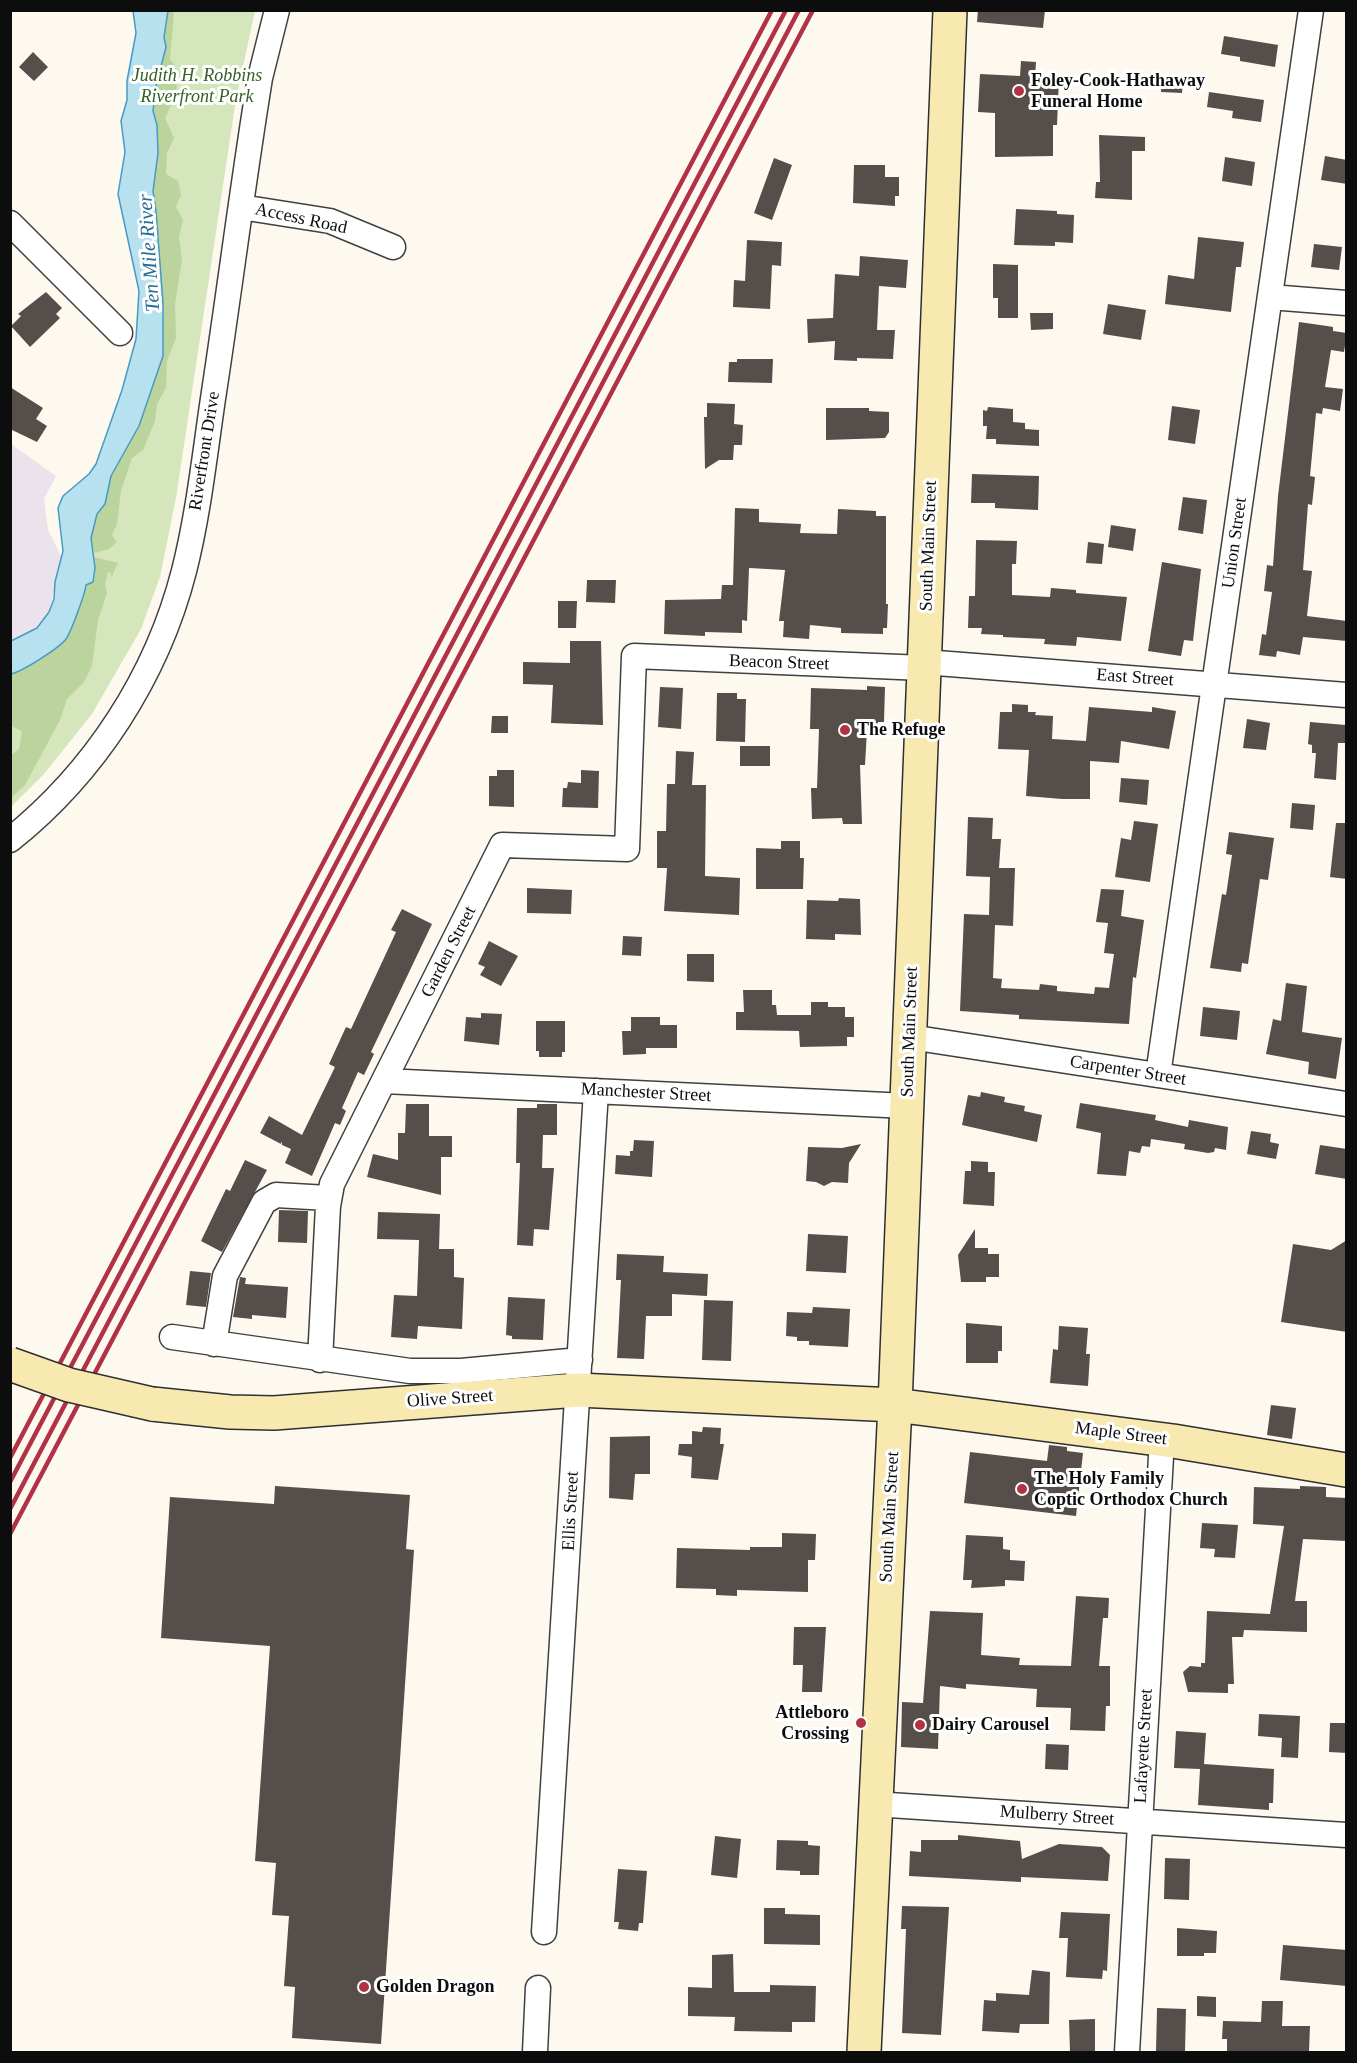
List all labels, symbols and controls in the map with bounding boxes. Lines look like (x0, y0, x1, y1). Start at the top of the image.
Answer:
park label: Judith H. Robbins Riverfront Park (132, 65, 262, 107)
place label: Foley-Cook-Hathaway Funeral Home (1031, 70, 1205, 112)
marker: Foley-Cook-Hathaway Funeral Home (1012, 84, 1026, 98)
water label: Ten Mile River (134, 193, 166, 313)
street label: Access Road (253, 199, 349, 239)
street label: Riverfront Drive (185, 390, 225, 512)
street label: South Main Street (916, 480, 942, 612)
street label: Union Street (1218, 496, 1252, 590)
street label: Beacon Street (728, 650, 830, 676)
street label: East Street (1096, 665, 1174, 691)
place label: The Refuge (857, 719, 945, 741)
marker: The Refuge (838, 723, 852, 737)
street label: Garden Street (417, 903, 481, 1001)
street label: South Main Street (897, 966, 923, 1098)
street label: Carpenter Street (1068, 1051, 1188, 1091)
street label: Manchester Street (580, 1079, 712, 1107)
street label: Olive Street (406, 1385, 494, 1413)
street label: Maple Street (1074, 1418, 1168, 1450)
street label: South Main Street (876, 1451, 904, 1583)
place label: The Holy Family Coptic Orthodox Church (1034, 1468, 1228, 1510)
street label: Ellis Street (558, 1471, 584, 1551)
marker: The Holy Family Coptic Orthodox Church (1015, 1482, 1029, 1496)
street label: Lafayette Street (1130, 1688, 1158, 1804)
place label: Attleboro Crossing (775, 1702, 849, 1744)
place label: Dairy Carousel (932, 1714, 1049, 1736)
marker: Attleboro Crossing (854, 1716, 868, 1730)
marker: Dairy Carousel (913, 1718, 927, 1732)
street label: Mulberry Street (999, 1801, 1115, 1831)
place label: Golden Dragon (376, 1976, 495, 1998)
marker: Golden Dragon (357, 1980, 371, 1994)

